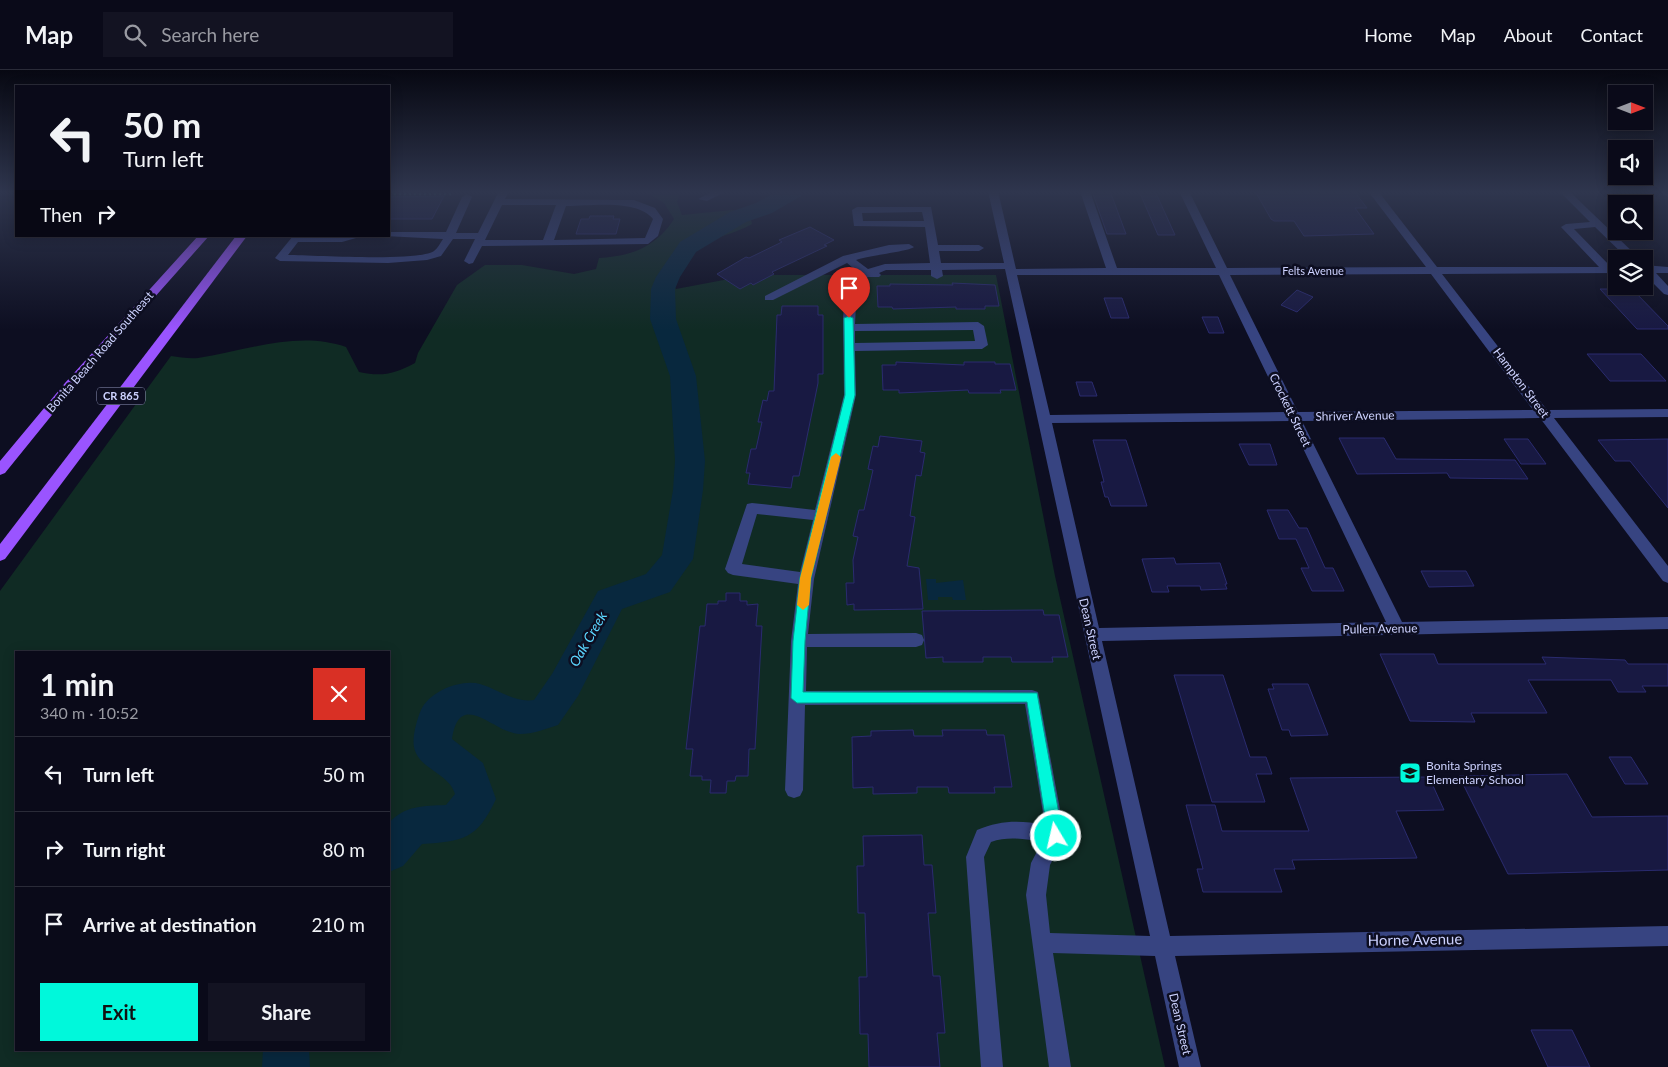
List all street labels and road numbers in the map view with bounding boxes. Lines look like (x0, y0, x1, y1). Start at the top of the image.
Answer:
street label: Felts Avenue (1282, 264, 1344, 277)
street label: Bonita Beach Road Southeast (43, 288, 157, 415)
street label: Hampton Street (1490, 345, 1553, 421)
street label: Crockett Street (1266, 371, 1315, 449)
road number: CR 865 (97, 388, 145, 404)
street label: Shriver Avenue (1315, 407, 1395, 424)
street label: Dean Street (1076, 597, 1105, 662)
street label: Pullen Avenue (1342, 620, 1418, 637)
street label: Horne Avenue (1368, 929, 1462, 949)
street label: Dean Street (1166, 992, 1195, 1057)

